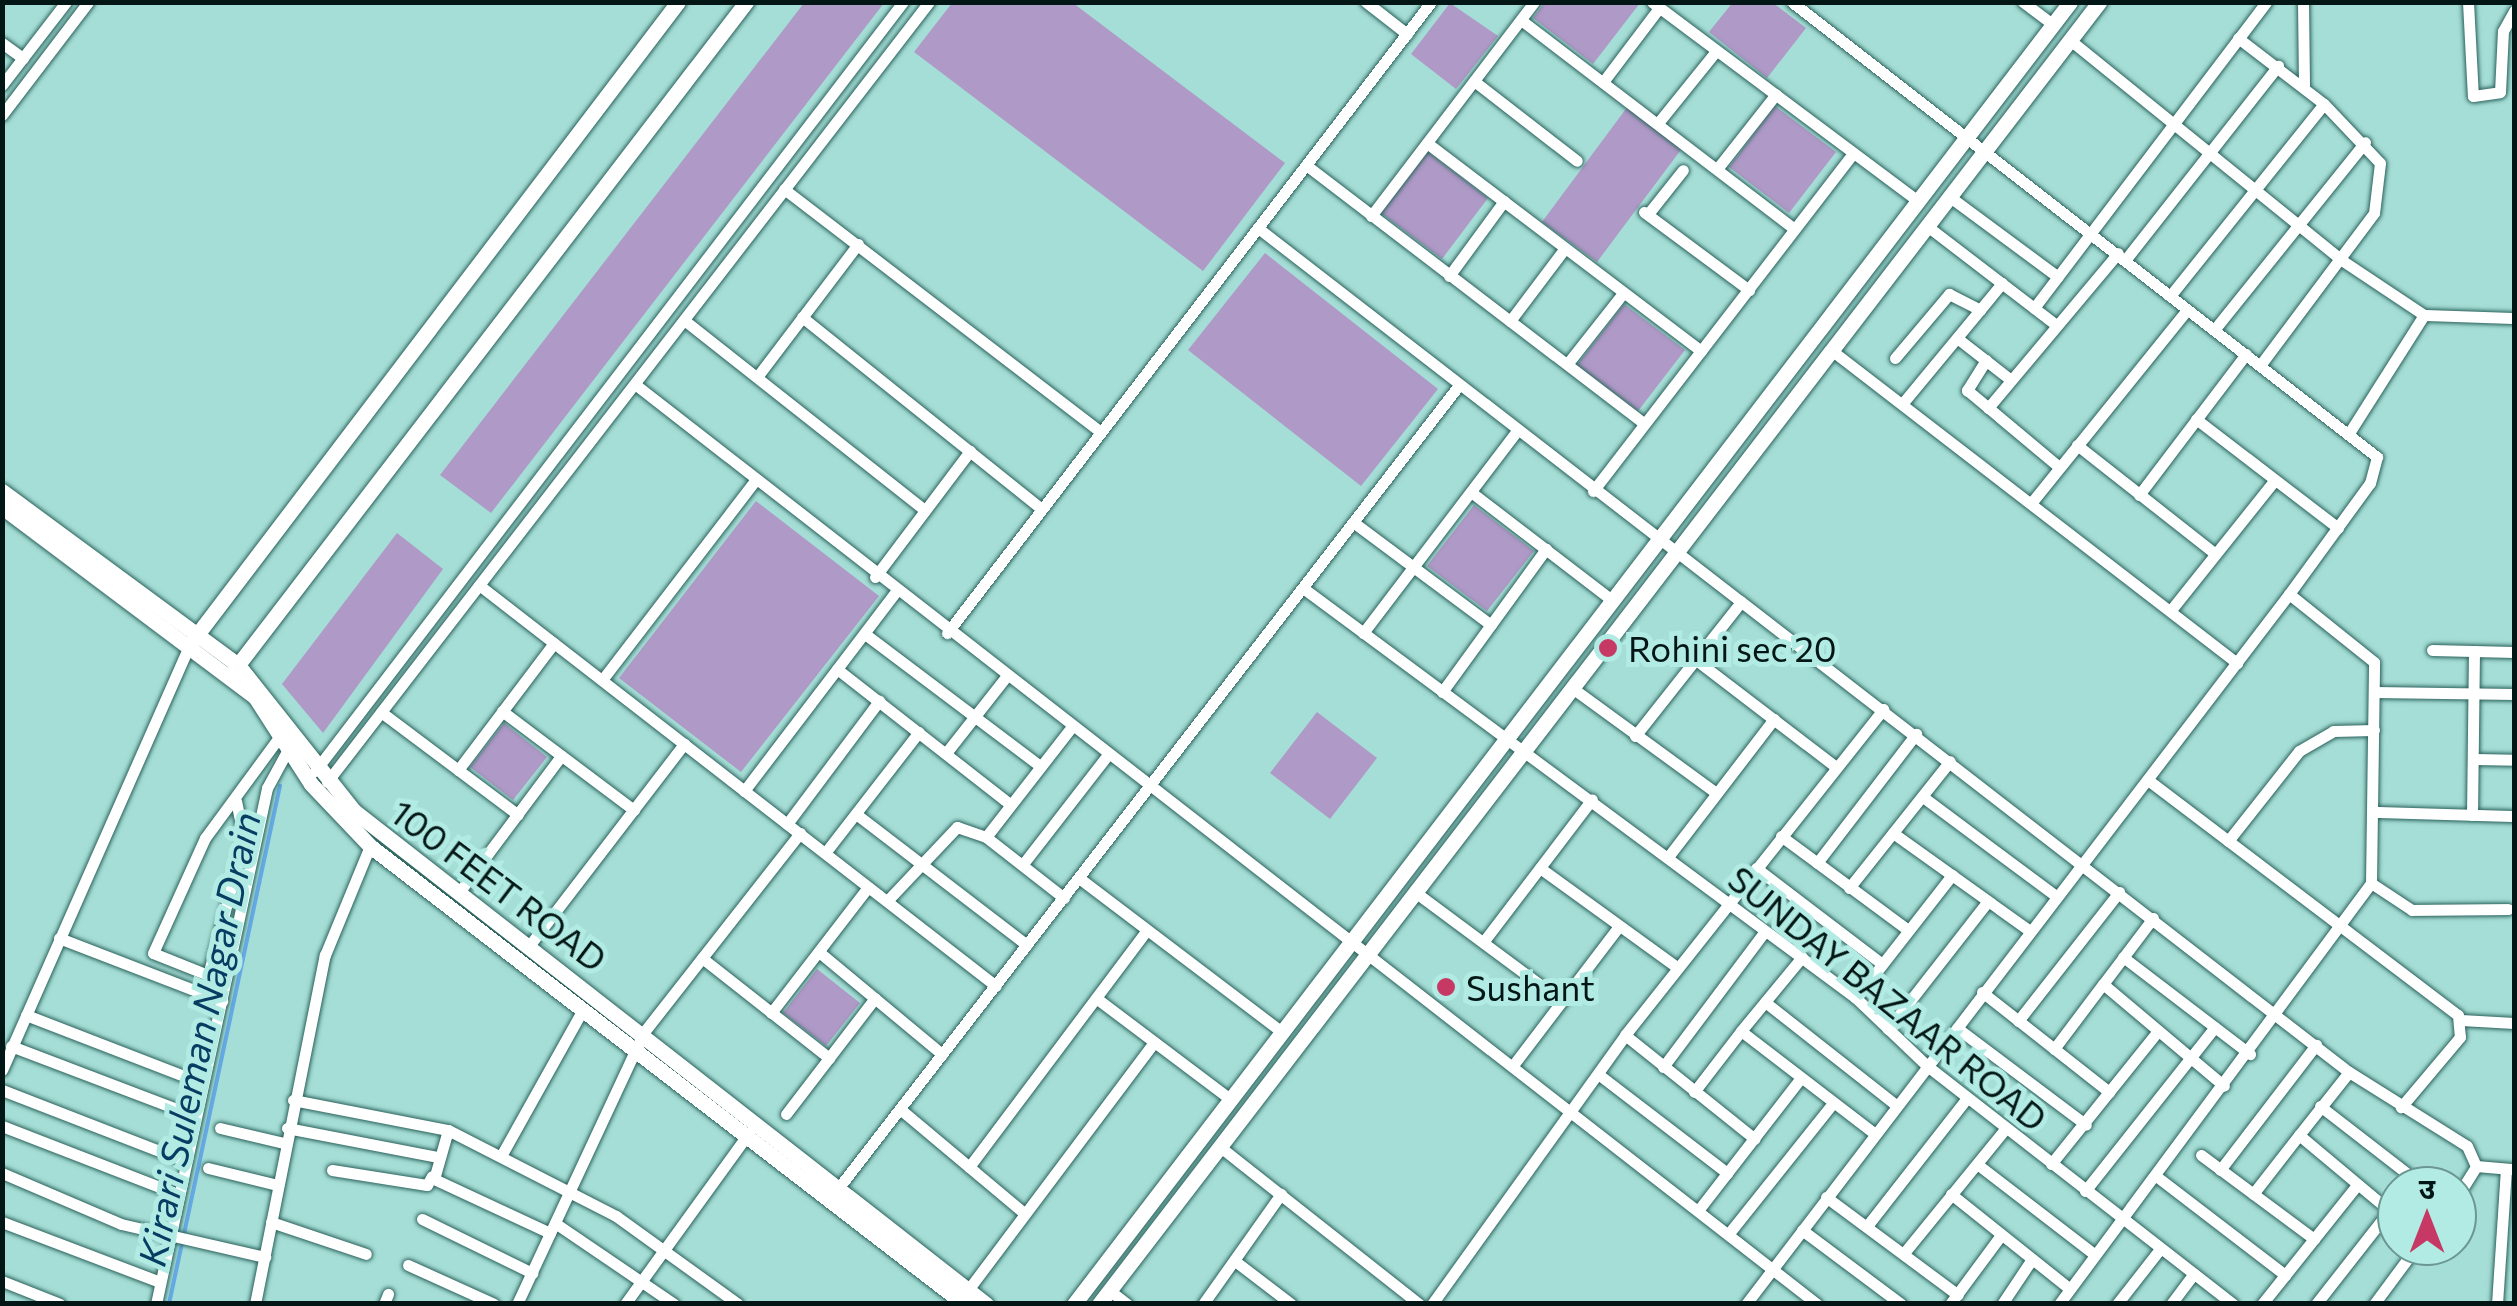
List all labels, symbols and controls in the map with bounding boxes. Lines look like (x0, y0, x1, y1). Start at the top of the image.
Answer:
place label: Rohini sec 20 (1628, 627, 1837, 669)
marker: Rohini sec 20 (1597, 637, 1619, 659)
street label: 100 FEET ROAD (383, 790, 615, 980)
water label: Kirari Suleman Nagar Drain (128, 808, 268, 1270)
street label: SUNDAY BAZAAR ROAD (1721, 857, 2055, 1139)
place label: Sushant (1466, 966, 1595, 1008)
marker: Sushant (1435, 976, 1457, 998)
north arrow (2377, 1166, 2477, 1266)
text: उ (2419, 1171, 2435, 1205)

